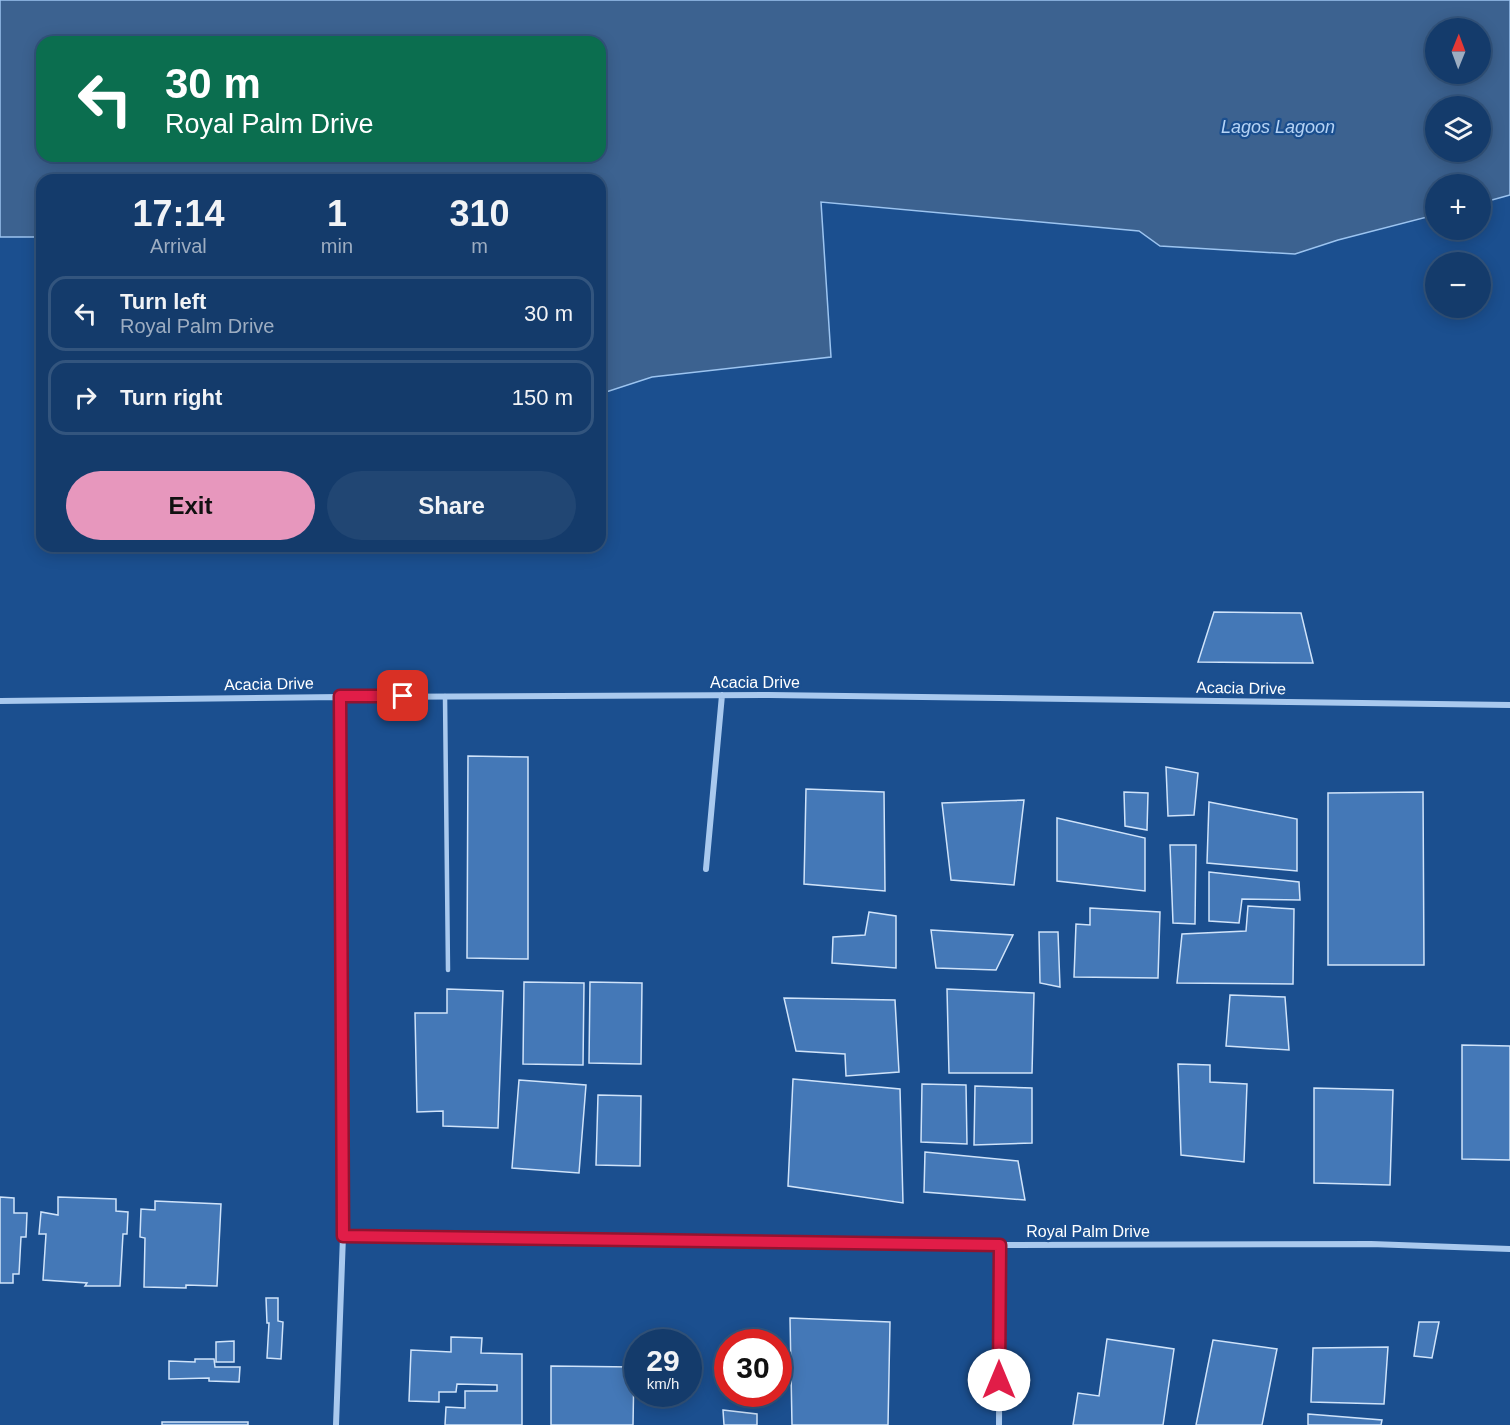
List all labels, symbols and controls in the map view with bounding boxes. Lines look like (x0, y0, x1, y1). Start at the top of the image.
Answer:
north arrow (1425, 18, 1491, 84)
map controls (1425, 18, 1491, 318)
icon: left (66, 60, 144, 138)
text: 30 m (165, 60, 261, 107)
button: layers (1425, 96, 1491, 162)
text: Royal Palm Drive (165, 109, 374, 139)
water label: Lagos Lagoon (1221, 117, 1335, 137)
button: + (1425, 174, 1491, 240)
text: 17:14 (132, 193, 224, 234)
text: 1 (327, 193, 347, 234)
text: 310 (449, 193, 510, 234)
text: Arrival (150, 235, 207, 257)
text: min (321, 235, 353, 257)
text: m (471, 235, 488, 257)
button: − (1425, 252, 1491, 318)
text: Turn left (120, 289, 206, 314)
icon: left (69, 297, 102, 330)
text: 30 m (524, 301, 573, 326)
text: Royal Palm Drive (120, 315, 274, 337)
icon: right (69, 381, 102, 414)
text: Turn right (120, 385, 222, 410)
text: 150 m (512, 385, 573, 410)
button: Exit (66, 471, 315, 540)
button: Share (327, 471, 576, 540)
pin (377, 670, 428, 721)
street label: Acacia Drive (710, 674, 800, 691)
street label: Acacia Drive (224, 675, 314, 693)
icon: arrive (386, 679, 419, 712)
street label: Acacia Drive (1196, 679, 1286, 697)
street label: Royal Palm Drive (1026, 1223, 1150, 1240)
speed limit sign: 30 (714, 1329, 792, 1407)
text: 29 (646, 1344, 680, 1377)
position arrow (967, 1348, 1031, 1412)
text: km/h (647, 1375, 679, 1392)

